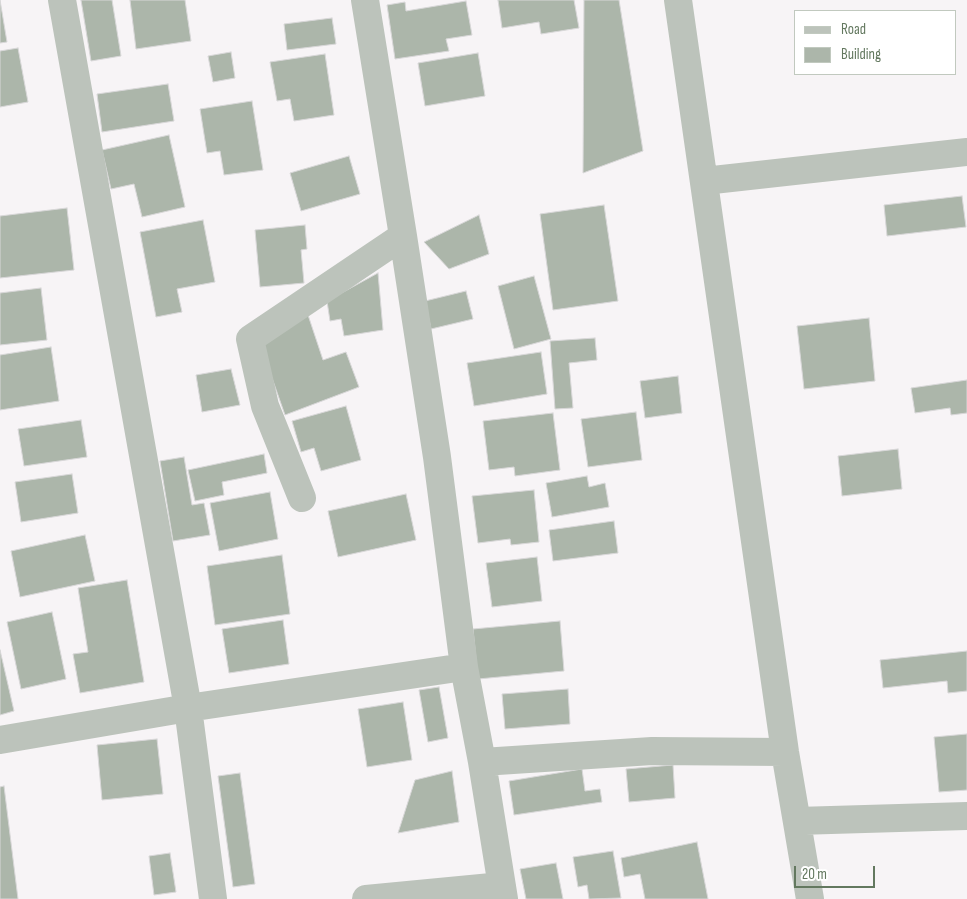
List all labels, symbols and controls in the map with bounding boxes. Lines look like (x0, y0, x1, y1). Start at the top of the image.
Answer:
legend (794, 10, 957, 75)
text: Road (841, 20, 866, 39)
text: Building (841, 45, 881, 64)
scale bar (797, 856, 878, 888)
text: 20 m (802, 865, 827, 884)

